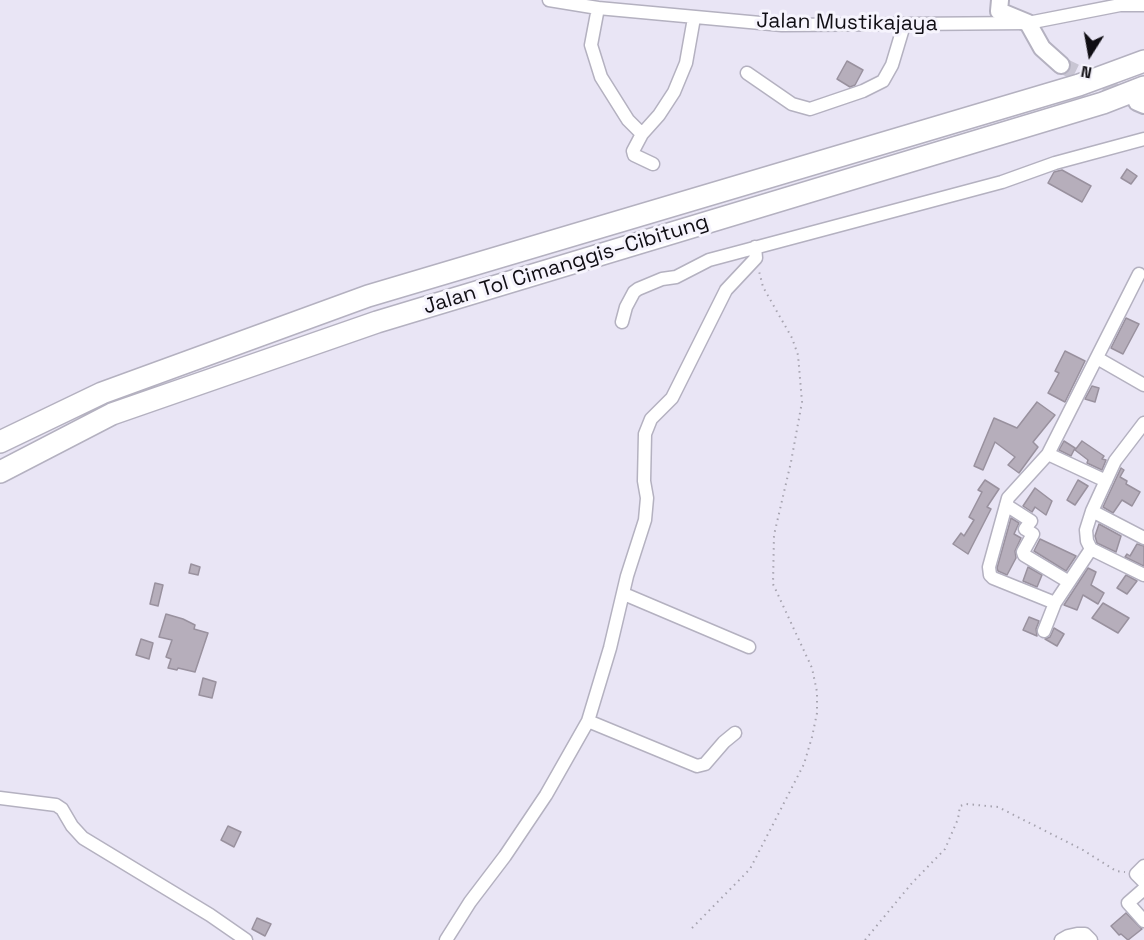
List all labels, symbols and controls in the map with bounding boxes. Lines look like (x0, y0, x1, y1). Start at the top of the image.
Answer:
street label: Jalan Mustikajaya (756, 9, 938, 37)
north arrow (1060, 24, 1120, 84)
text: N (1079, 61, 1094, 83)
street label: Jalan Tol Cimanggis–Cibitung (420, 210, 712, 320)

